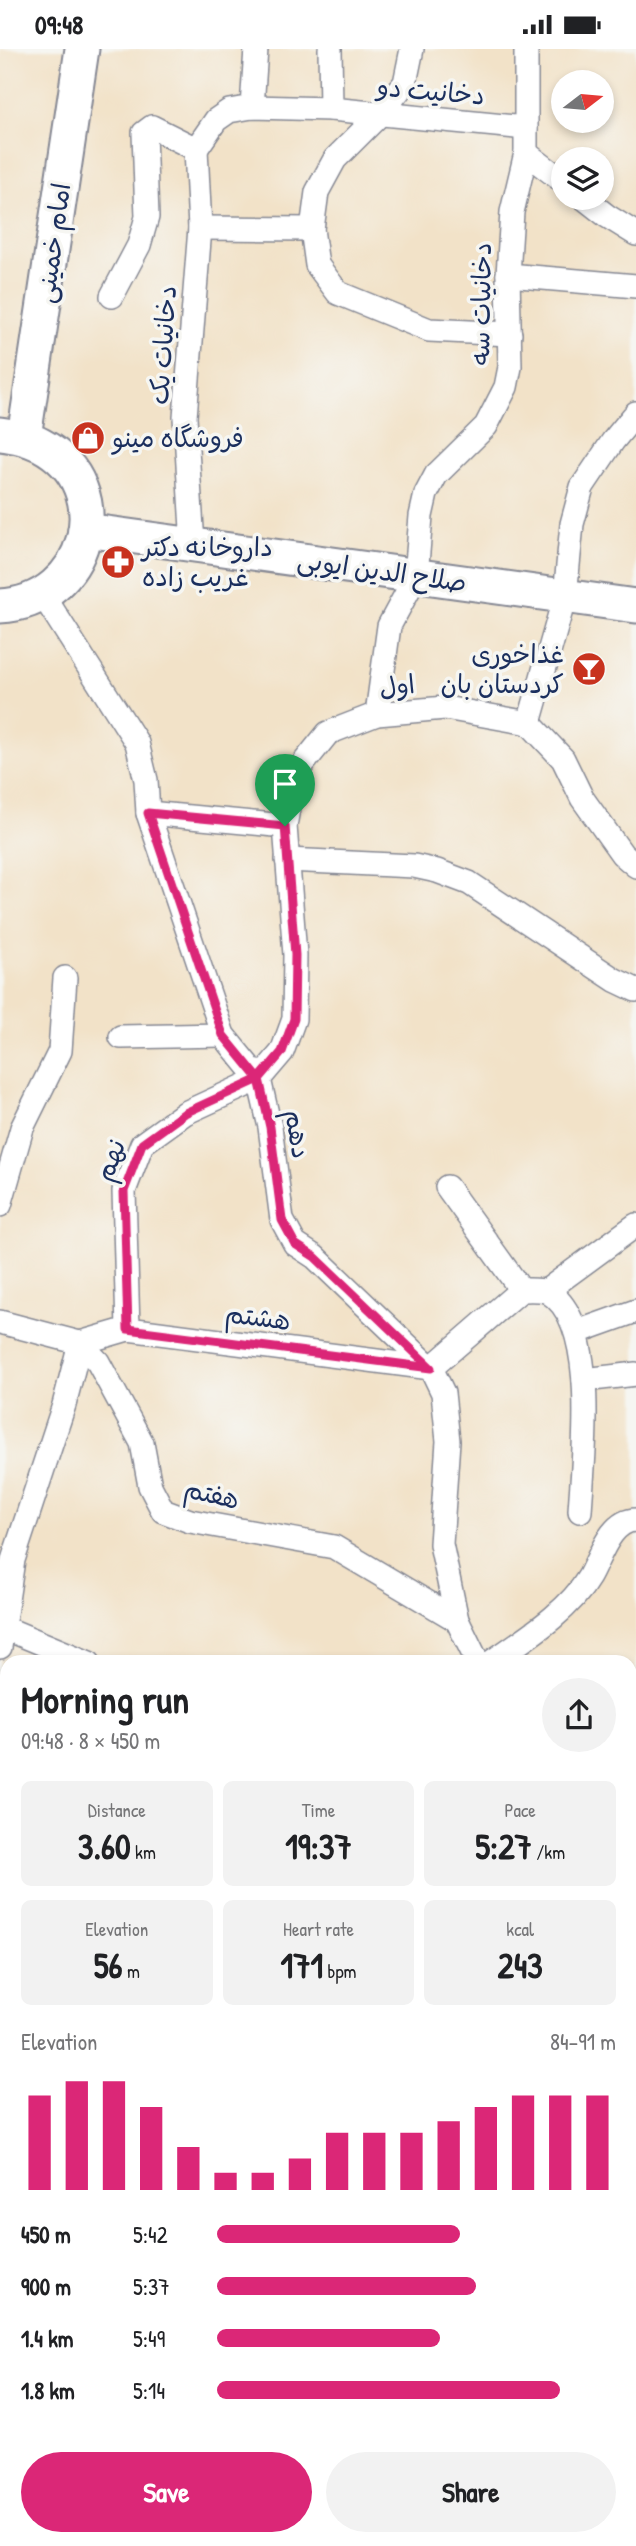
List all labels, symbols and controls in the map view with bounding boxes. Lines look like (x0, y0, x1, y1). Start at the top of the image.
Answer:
text: 09:48 (35, 7, 83, 42)
street label: دخانیت دو (374, 68, 486, 113)
north arrow (551, 70, 614, 133)
map controls (551, 70, 614, 210)
button: layers (551, 147, 614, 210)
street label: امام خمینی (27, 180, 81, 306)
street label: دخانیات سه (462, 242, 499, 366)
street label: دخانیات یک (141, 284, 184, 406)
shop icon: فروشگاه مینو (69, 419, 107, 457)
place label: فروشگاه مینو (111, 420, 244, 455)
place label: داروخانه دکتر غریب زاده (140, 529, 273, 594)
street label: صلاح الدین ایوبی (295, 541, 469, 601)
pharmacy icon: داروخانه دکتر غریب زاده (99, 543, 137, 581)
place label: غذاخوری کردستان بان (440, 636, 564, 701)
bar icon: غذاخوری کردستان بان (570, 650, 608, 688)
street label: اول (377, 666, 417, 705)
pin (255, 754, 315, 826)
icon: arrive (266, 765, 304, 803)
street label: دهم (274, 1107, 320, 1161)
street label: نهم (86, 1134, 136, 1187)
street label: هشتم (223, 1295, 293, 1341)
street label: هفتم (180, 1470, 243, 1520)
text: Morning run (21, 1673, 189, 1725)
button: share (542, 1678, 616, 1752)
text: 09:48 · 8 × 450 m (21, 1725, 160, 1756)
text: Distance (88, 1797, 146, 1823)
text: Time (302, 1797, 335, 1823)
text: Pace (504, 1797, 536, 1823)
text: 3.60 (78, 1823, 131, 1870)
text: 19:37 (285, 1823, 352, 1870)
text: 5:27 (475, 1823, 532, 1870)
text: km (131, 1839, 156, 1865)
text: /km (532, 1839, 565, 1865)
text: Elevation (85, 1916, 148, 1942)
text: Heart rate (283, 1916, 354, 1942)
text: kcal (506, 1916, 534, 1942)
text: 56 (94, 1942, 123, 1989)
text: 171 (280, 1942, 323, 1989)
text: 243 (498, 1942, 543, 1989)
text: m (123, 1958, 140, 1984)
text: bpm (323, 1958, 357, 1984)
text: Elevation (21, 2026, 97, 2057)
text: 84–91 m (550, 2026, 616, 2057)
text: 450 m (21, 2219, 71, 2250)
text: 5:42 (133, 2219, 167, 2250)
text: 900 m (21, 2271, 71, 2302)
text: 5:37 (133, 2271, 170, 2302)
text: 1.4 km (21, 2323, 73, 2354)
text: 5:49 (133, 2323, 165, 2354)
text: 1.8 km (21, 2375, 75, 2406)
text: 5:14 (133, 2375, 165, 2406)
button: Save (21, 2452, 312, 2532)
button: Share (326, 2452, 616, 2532)

